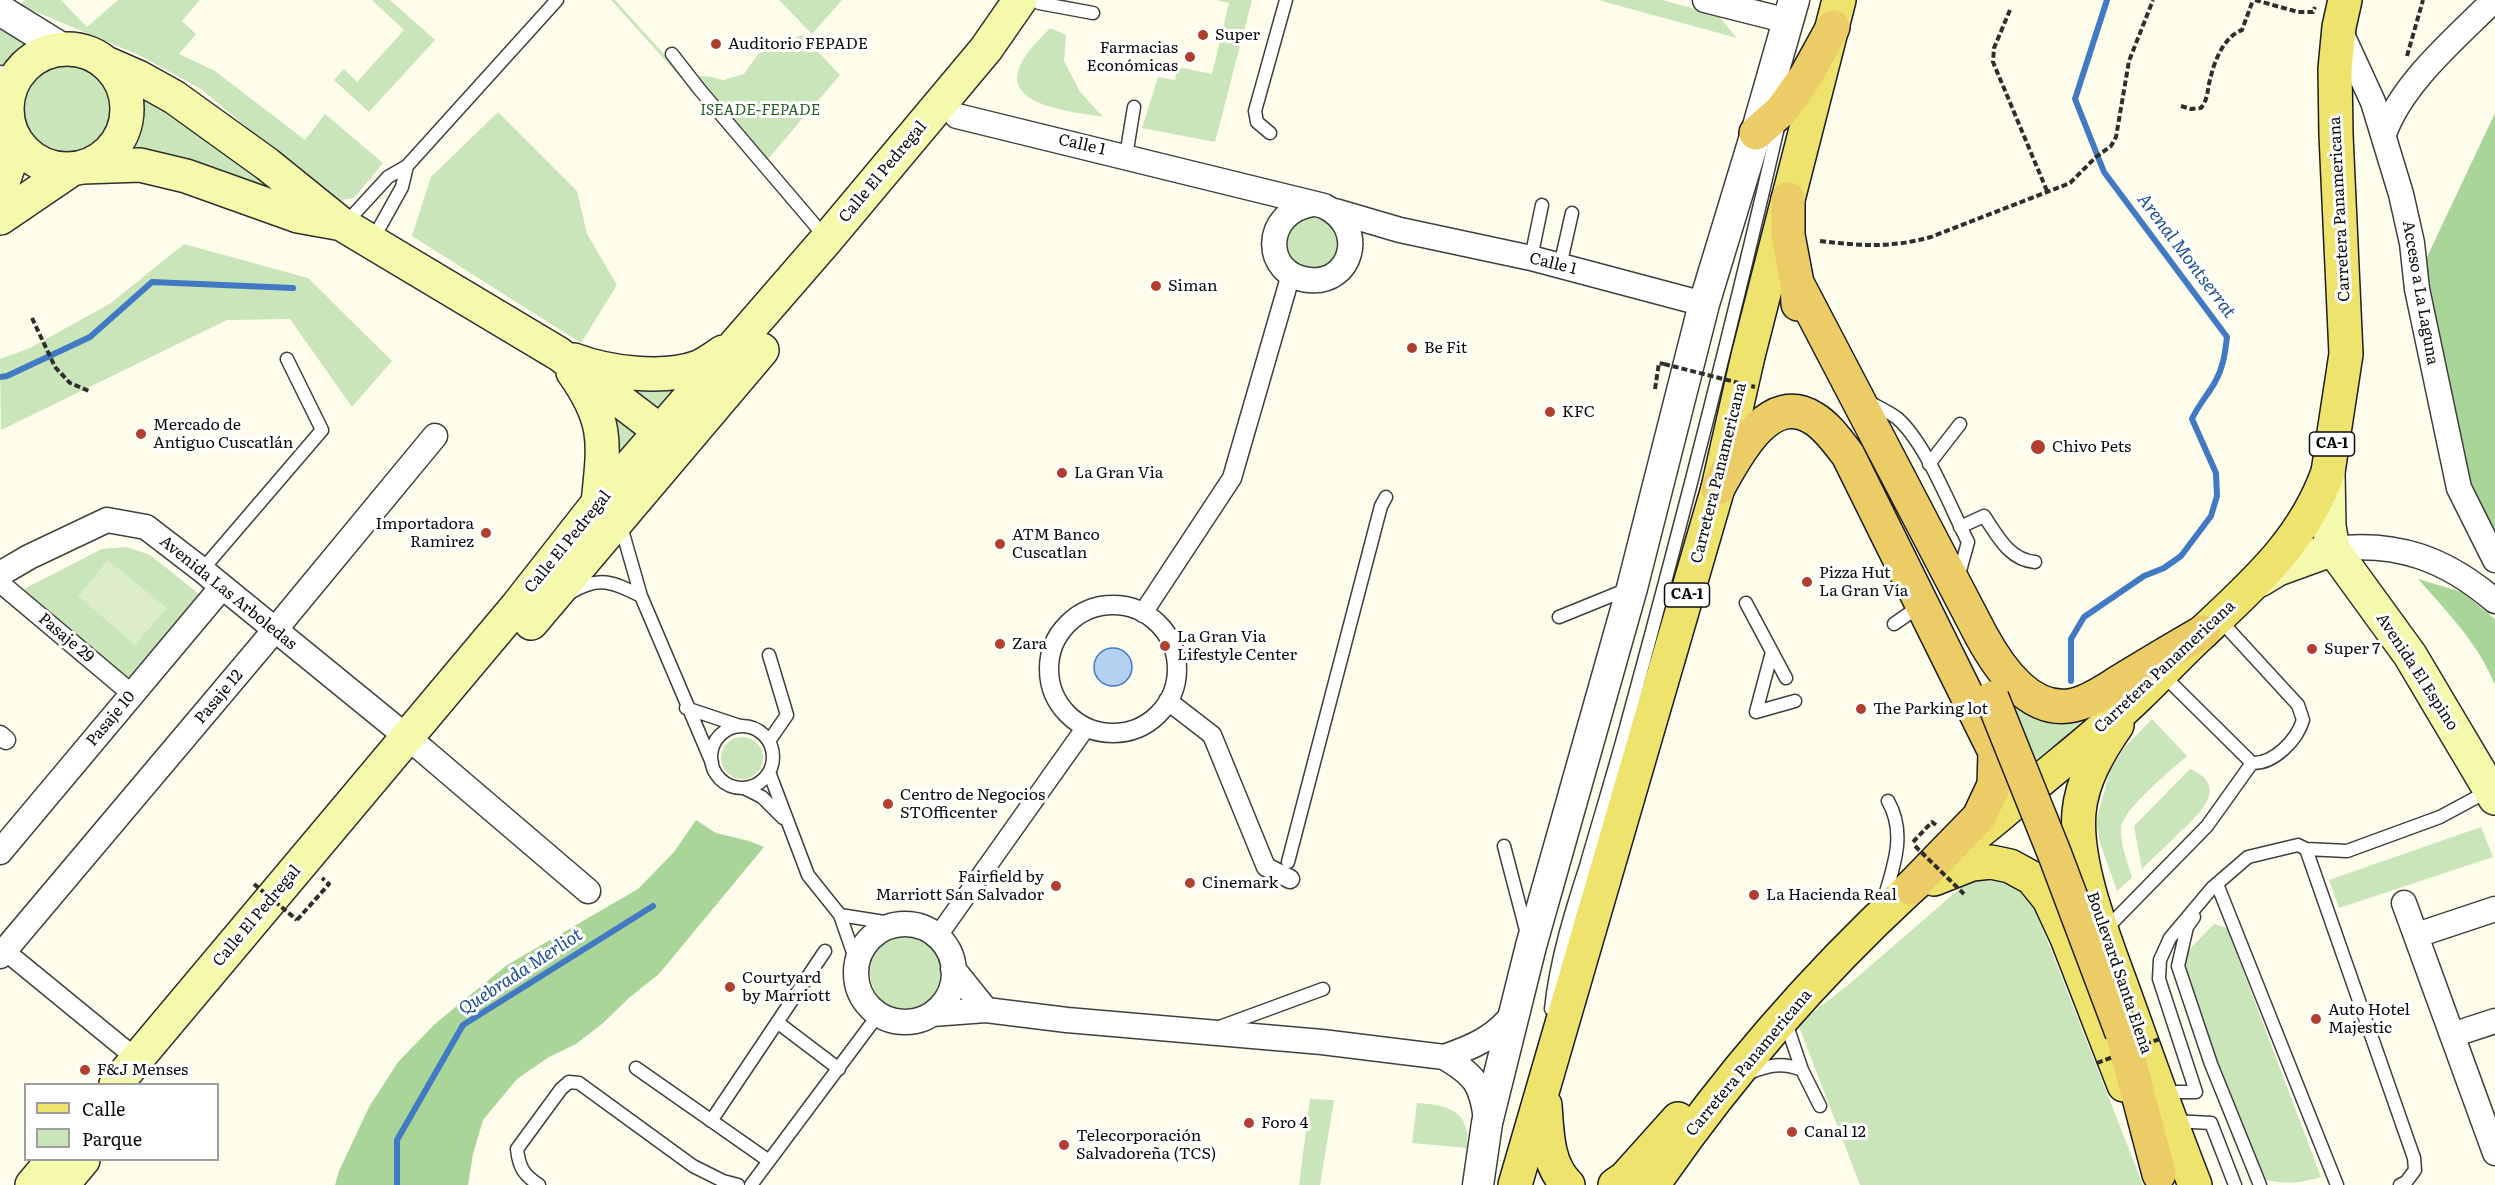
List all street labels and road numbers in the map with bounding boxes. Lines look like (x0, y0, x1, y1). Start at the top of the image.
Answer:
street label: Carretera Panamericana (2326, 116, 2354, 302)
street label: Calle El Pedregal (835, 117, 931, 227)
street label: Calle 1 (1056, 130, 1108, 160)
street label: Acceso a La Laguna (2398, 219, 2442, 367)
street label: Calle 1 (1527, 249, 1579, 279)
street label: Carretera Panamericana (1687, 381, 1751, 565)
road number: CA-1 (2310, 432, 2354, 456)
street label: Calle El Pedregal (521, 487, 615, 597)
street label: Avenida Las Arboledas (156, 532, 300, 654)
road number: CA-1 (1664, 583, 1710, 607)
street label: Carretera Panamericana (2091, 597, 2239, 737)
street label: Pasaje 29 (34, 609, 98, 667)
street label: Avenida El Espino (2372, 610, 2462, 734)
street label: Pasaje 12 (191, 666, 247, 728)
street label: Pasaje 10 (82, 688, 140, 750)
street label: Calle El Pedregal (209, 861, 305, 971)
street label: Boulevard Santa Elena (2082, 889, 2156, 1057)
street label: Carretera Panamericana (1682, 986, 1816, 1140)

